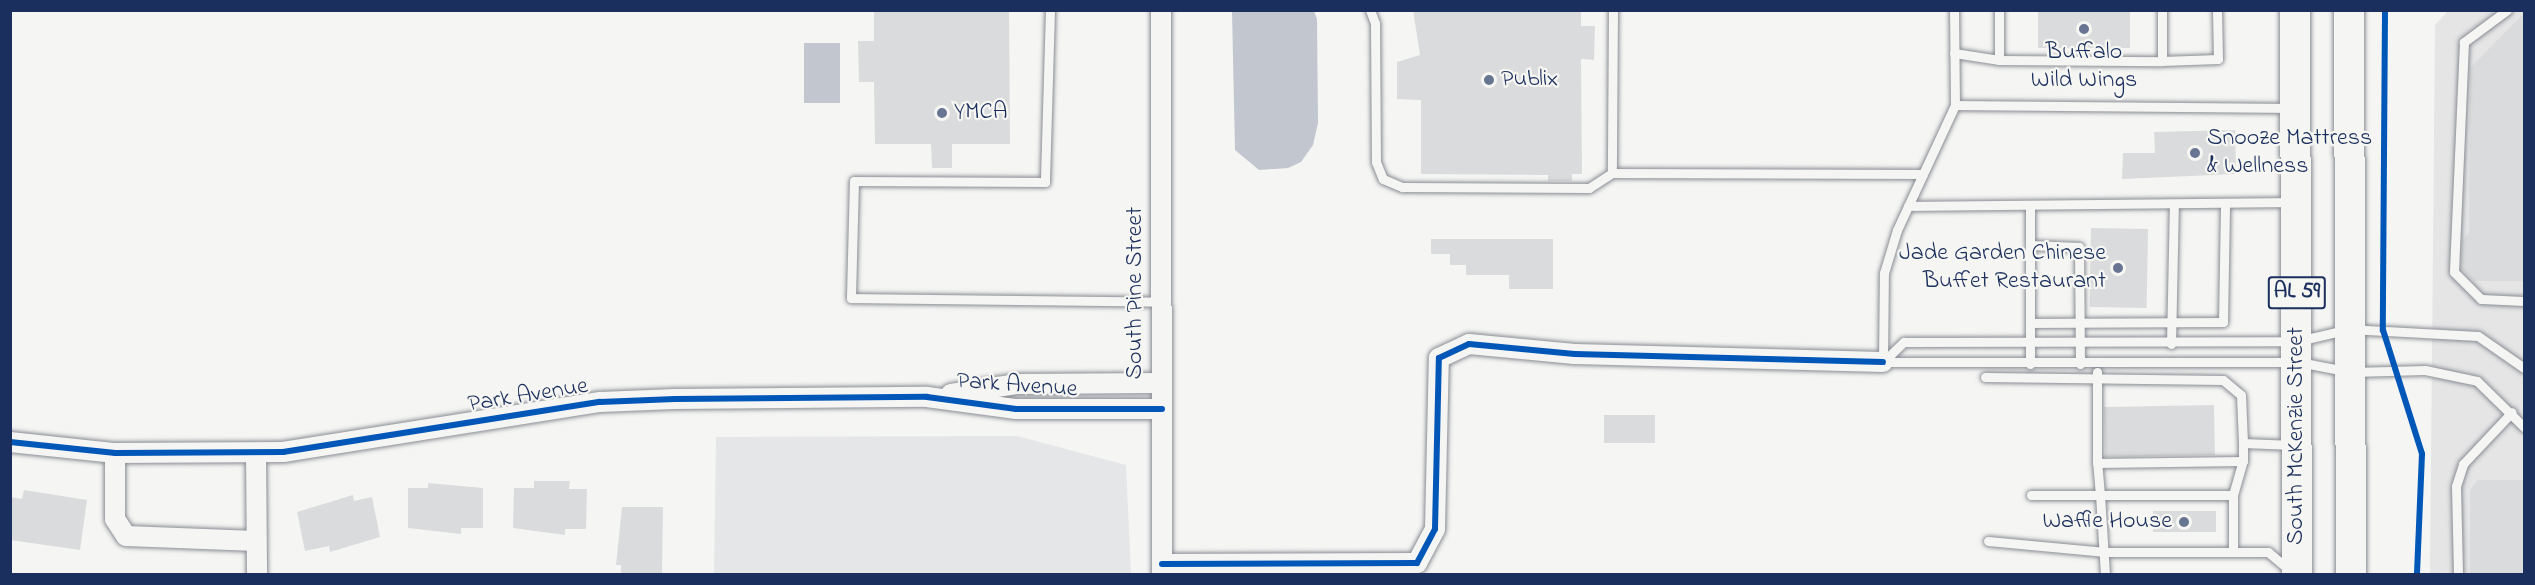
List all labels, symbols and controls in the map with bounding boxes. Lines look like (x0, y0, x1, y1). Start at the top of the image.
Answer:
marker: Buffalo Wild Wings (2077, 22, 2091, 36)
place label: Buffalo Wild Wings (2031, 39, 2137, 95)
place label: Publix (1501, 66, 1558, 94)
marker: Publix (1482, 73, 1496, 87)
place label: YMCA (954, 99, 1008, 127)
marker: YMCA (935, 106, 949, 120)
place label: Snooze Mattress & Wellness (2207, 125, 2372, 181)
marker: Snooze Mattress & Wellness (2188, 146, 2202, 160)
street label: South Pine Street (1122, 207, 1150, 379)
place label: Jade Garden Chinese Buffet Restaurant (1899, 240, 2106, 296)
marker: Jade Garden Chinese Buffet Restaurant (2111, 261, 2125, 275)
road number: AL 59 (2267, 274, 2327, 312)
street label: South McKenzie Street (2283, 327, 2311, 545)
street label: Park Avenue (956, 367, 1078, 405)
street label: Park Avenue (466, 372, 590, 420)
place label: Waffle House (2042, 508, 2172, 536)
marker: Waffle House (2177, 515, 2191, 529)

